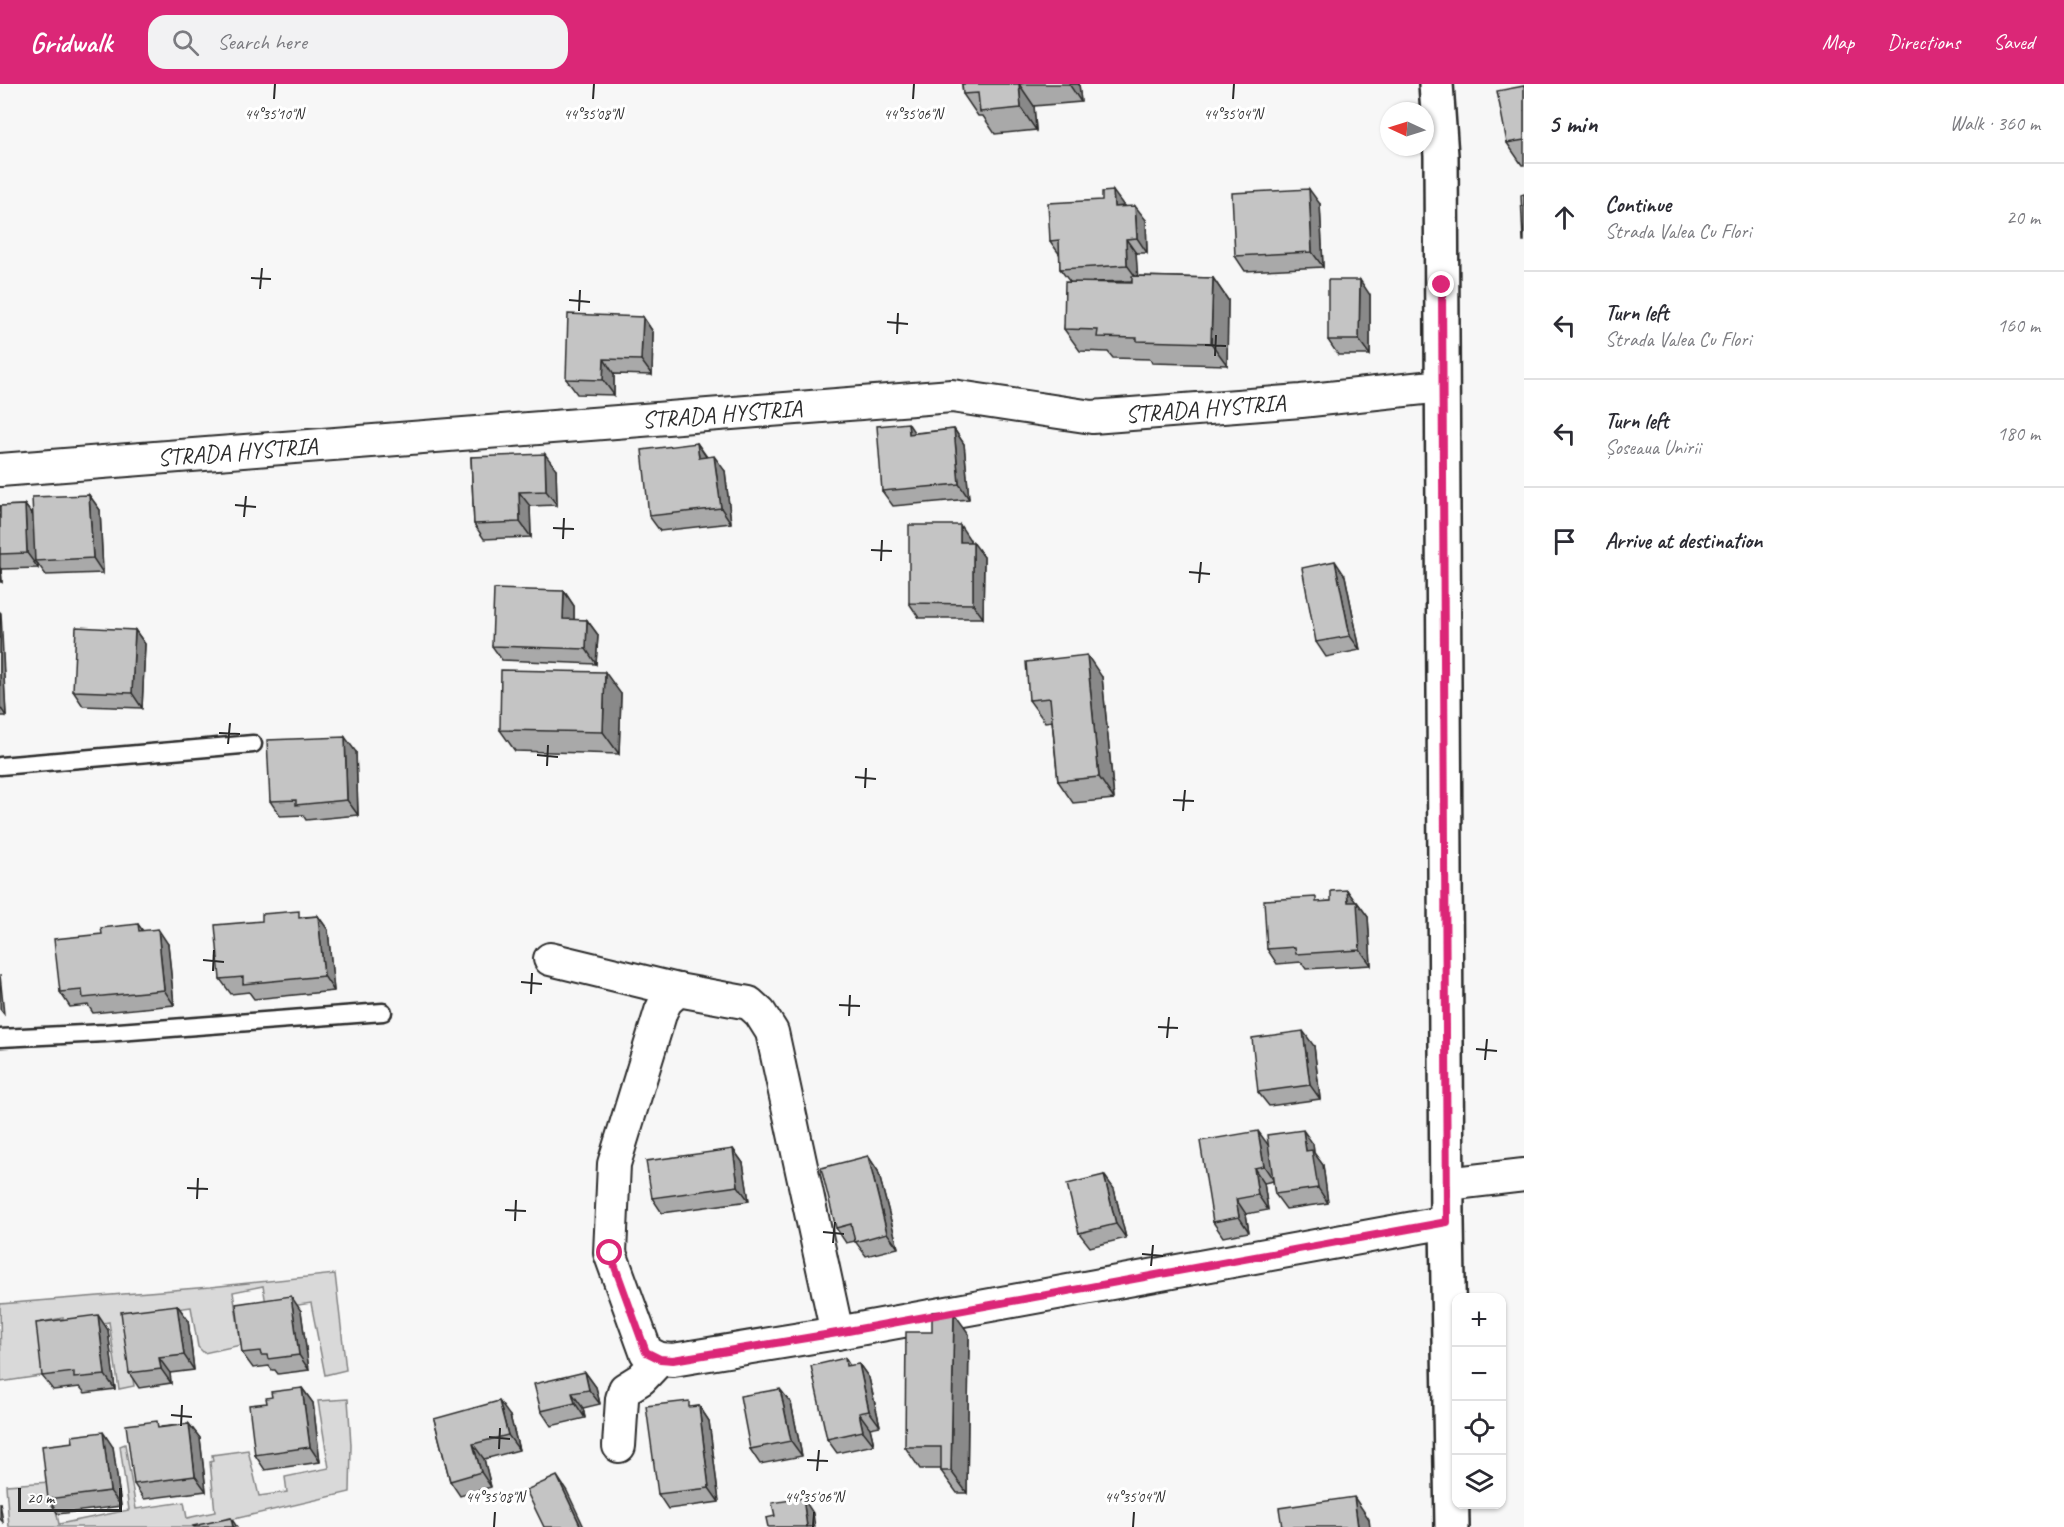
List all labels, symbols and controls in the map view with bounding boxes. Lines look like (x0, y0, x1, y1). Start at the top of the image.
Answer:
search box (148, 15, 568, 69)
text: Gridwalk (30, 25, 112, 60)
icon: search (169, 26, 202, 59)
text: Search here (217, 28, 307, 56)
text: Map (1822, 29, 1854, 55)
text: Directions (1887, 29, 1960, 55)
text: Saved (1993, 29, 2034, 55)
north arrow (1380, 102, 1434, 156)
text: 44°35'10"N (244, 105, 307, 124)
text: 44°35'08"N (563, 105, 626, 124)
text: 44°35'06"N (883, 105, 946, 124)
text: 44°35'04"N (1203, 105, 1266, 124)
text: 5 min (1548, 107, 1597, 140)
text: Walk · 360 m (1950, 111, 2040, 136)
text: Continue (1605, 191, 1671, 219)
icon: ahead (1548, 201, 1581, 234)
text: 20 m (2006, 205, 2040, 230)
text: Strada Valea Cu Flori (1605, 219, 1751, 244)
route end (1428, 271, 1454, 297)
text: Turn left (1605, 299, 1669, 327)
icon: left (1548, 309, 1581, 342)
text: 160 m (1997, 313, 2040, 338)
text: Strada Valea Cu Flori (1605, 327, 1751, 352)
street label: STRADA HYSTRIA (1124, 387, 1287, 429)
street label: STRADA HYSTRIA (641, 393, 804, 435)
text: Turn left (1605, 407, 1669, 435)
icon: left (1548, 417, 1581, 450)
text: 180 m (1997, 421, 2040, 446)
street label: STRADA HYSTRIA (156, 430, 319, 473)
text: Șoseaua Unirii (1605, 435, 1701, 460)
icon: arrive (1548, 525, 1581, 558)
text: Arrive at destination (1605, 527, 1762, 555)
route start (596, 1239, 622, 1265)
map controls (1452, 1293, 1506, 1509)
button: + (1452, 1293, 1506, 1347)
button: − (1452, 1347, 1506, 1401)
button: locate (1452, 1401, 1506, 1455)
button: layers (1452, 1455, 1506, 1509)
scale bar (18, 1485, 122, 1512)
text: 20 m (27, 1488, 54, 1508)
text: 44°35'08"N (465, 1488, 528, 1507)
text: 44°35'06"N (784, 1488, 847, 1507)
text: 44°35'04"N (1104, 1488, 1167, 1507)

